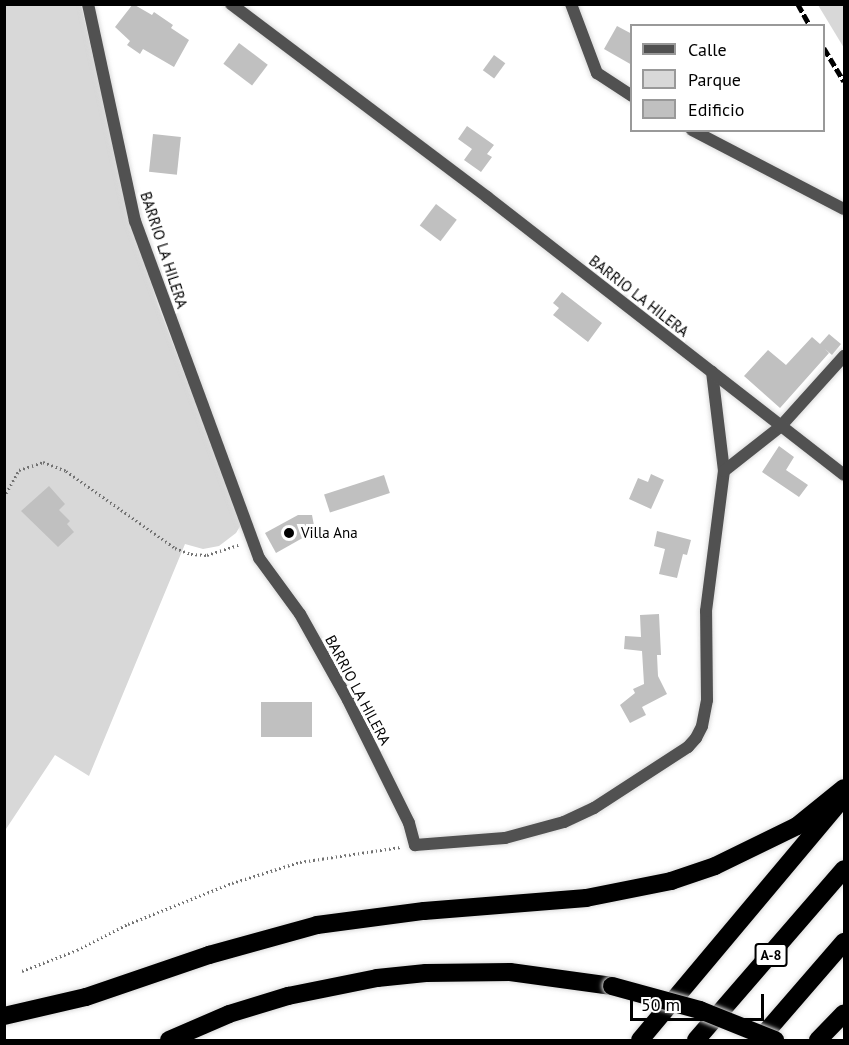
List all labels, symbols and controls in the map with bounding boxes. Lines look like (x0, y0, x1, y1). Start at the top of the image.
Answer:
legend (630, 24, 825, 132)
text: Calle (688, 38, 727, 61)
text: Parque (688, 68, 741, 91)
text: Edificio (688, 98, 744, 121)
street label: BARRIO LA HILERA (137, 189, 191, 311)
street label: BARRIO LA HILERA (585, 251, 693, 341)
place label: Villa Ana (301, 524, 358, 542)
marker: Villa Ana (282, 526, 296, 540)
street label: BARRIO LA HILERA (321, 632, 395, 748)
road number: A-8 (754, 944, 788, 966)
scale bar (633, 982, 766, 1020)
text: 50 m (641, 993, 680, 1016)

